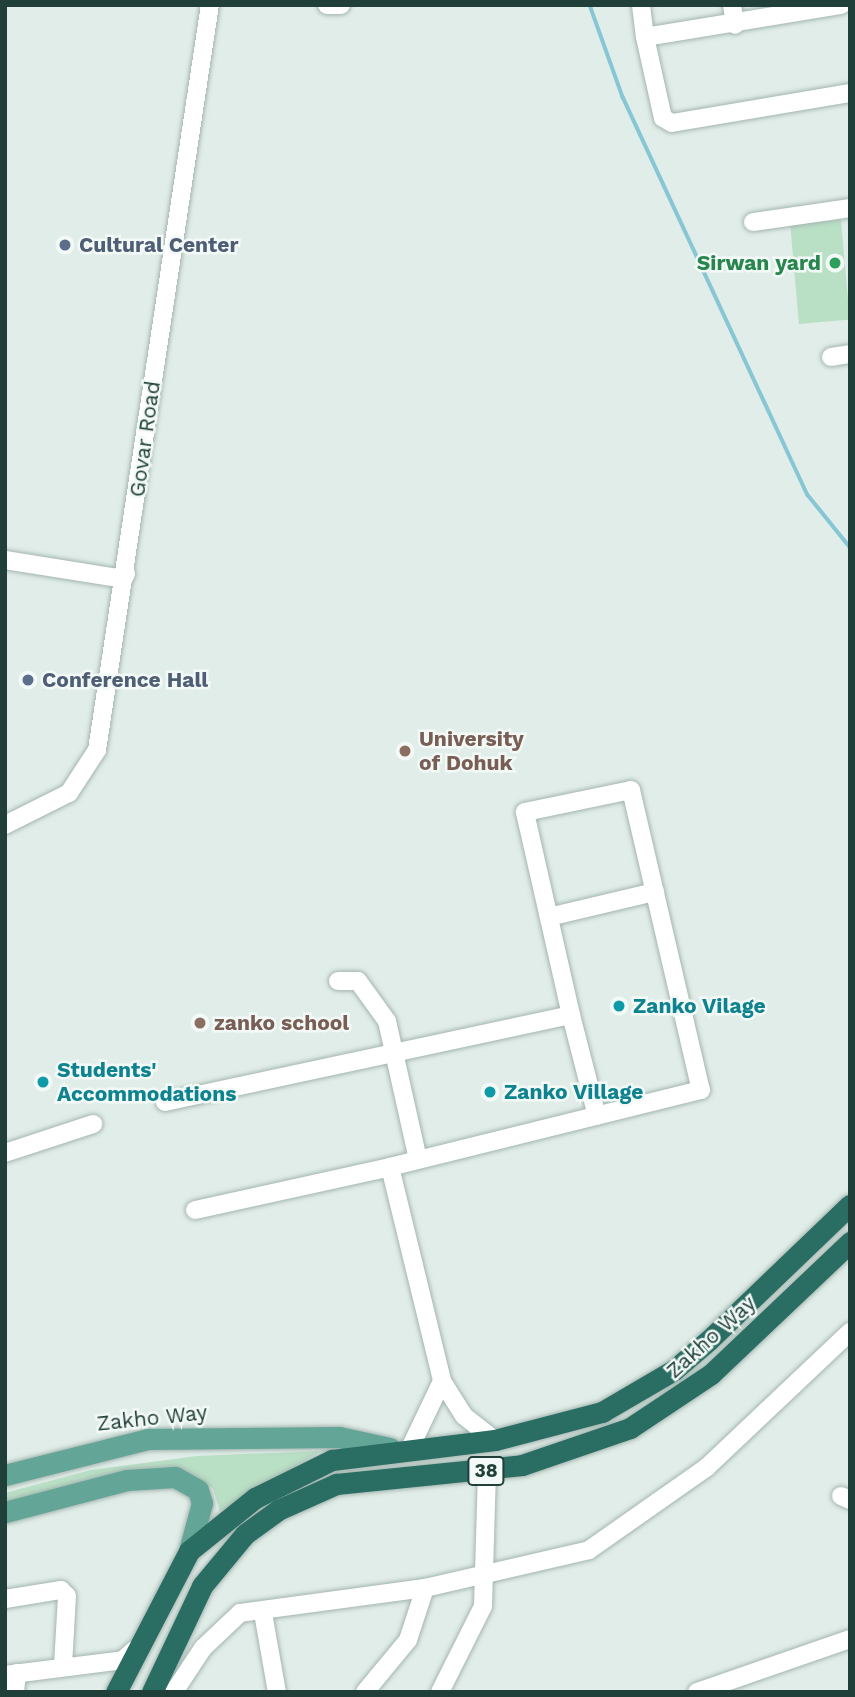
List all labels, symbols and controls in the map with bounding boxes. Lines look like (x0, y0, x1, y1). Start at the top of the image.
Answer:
place label: Cultural Center (79, 232, 239, 258)
marker: Cultural Center (57, 237, 73, 253)
place label: Sirwan yard (697, 250, 821, 276)
marker: Sirwan yard (827, 255, 843, 271)
street label: Govar Road (124, 379, 166, 499)
place label: Conference Hall (42, 667, 208, 693)
marker: Conference Hall (20, 672, 36, 688)
place label: University of Dohuk (419, 726, 524, 776)
marker: University of Dohuk (397, 743, 413, 759)
place label: Zanko Vilage (633, 993, 766, 1019)
marker: Zanko Vilage (611, 998, 627, 1014)
place label: zanko school (214, 1010, 349, 1036)
marker: zanko school (192, 1015, 208, 1031)
place label: Students' Accommodations (57, 1057, 236, 1107)
marker: Students' Accommodations (35, 1074, 51, 1090)
place label: Zanko Village (504, 1079, 644, 1105)
marker: Zanko Village (482, 1084, 498, 1100)
street label: Zakho Way (661, 1290, 761, 1384)
street label: Zakho Way (95, 1400, 209, 1436)
road number: 38 (467, 1456, 505, 1486)

